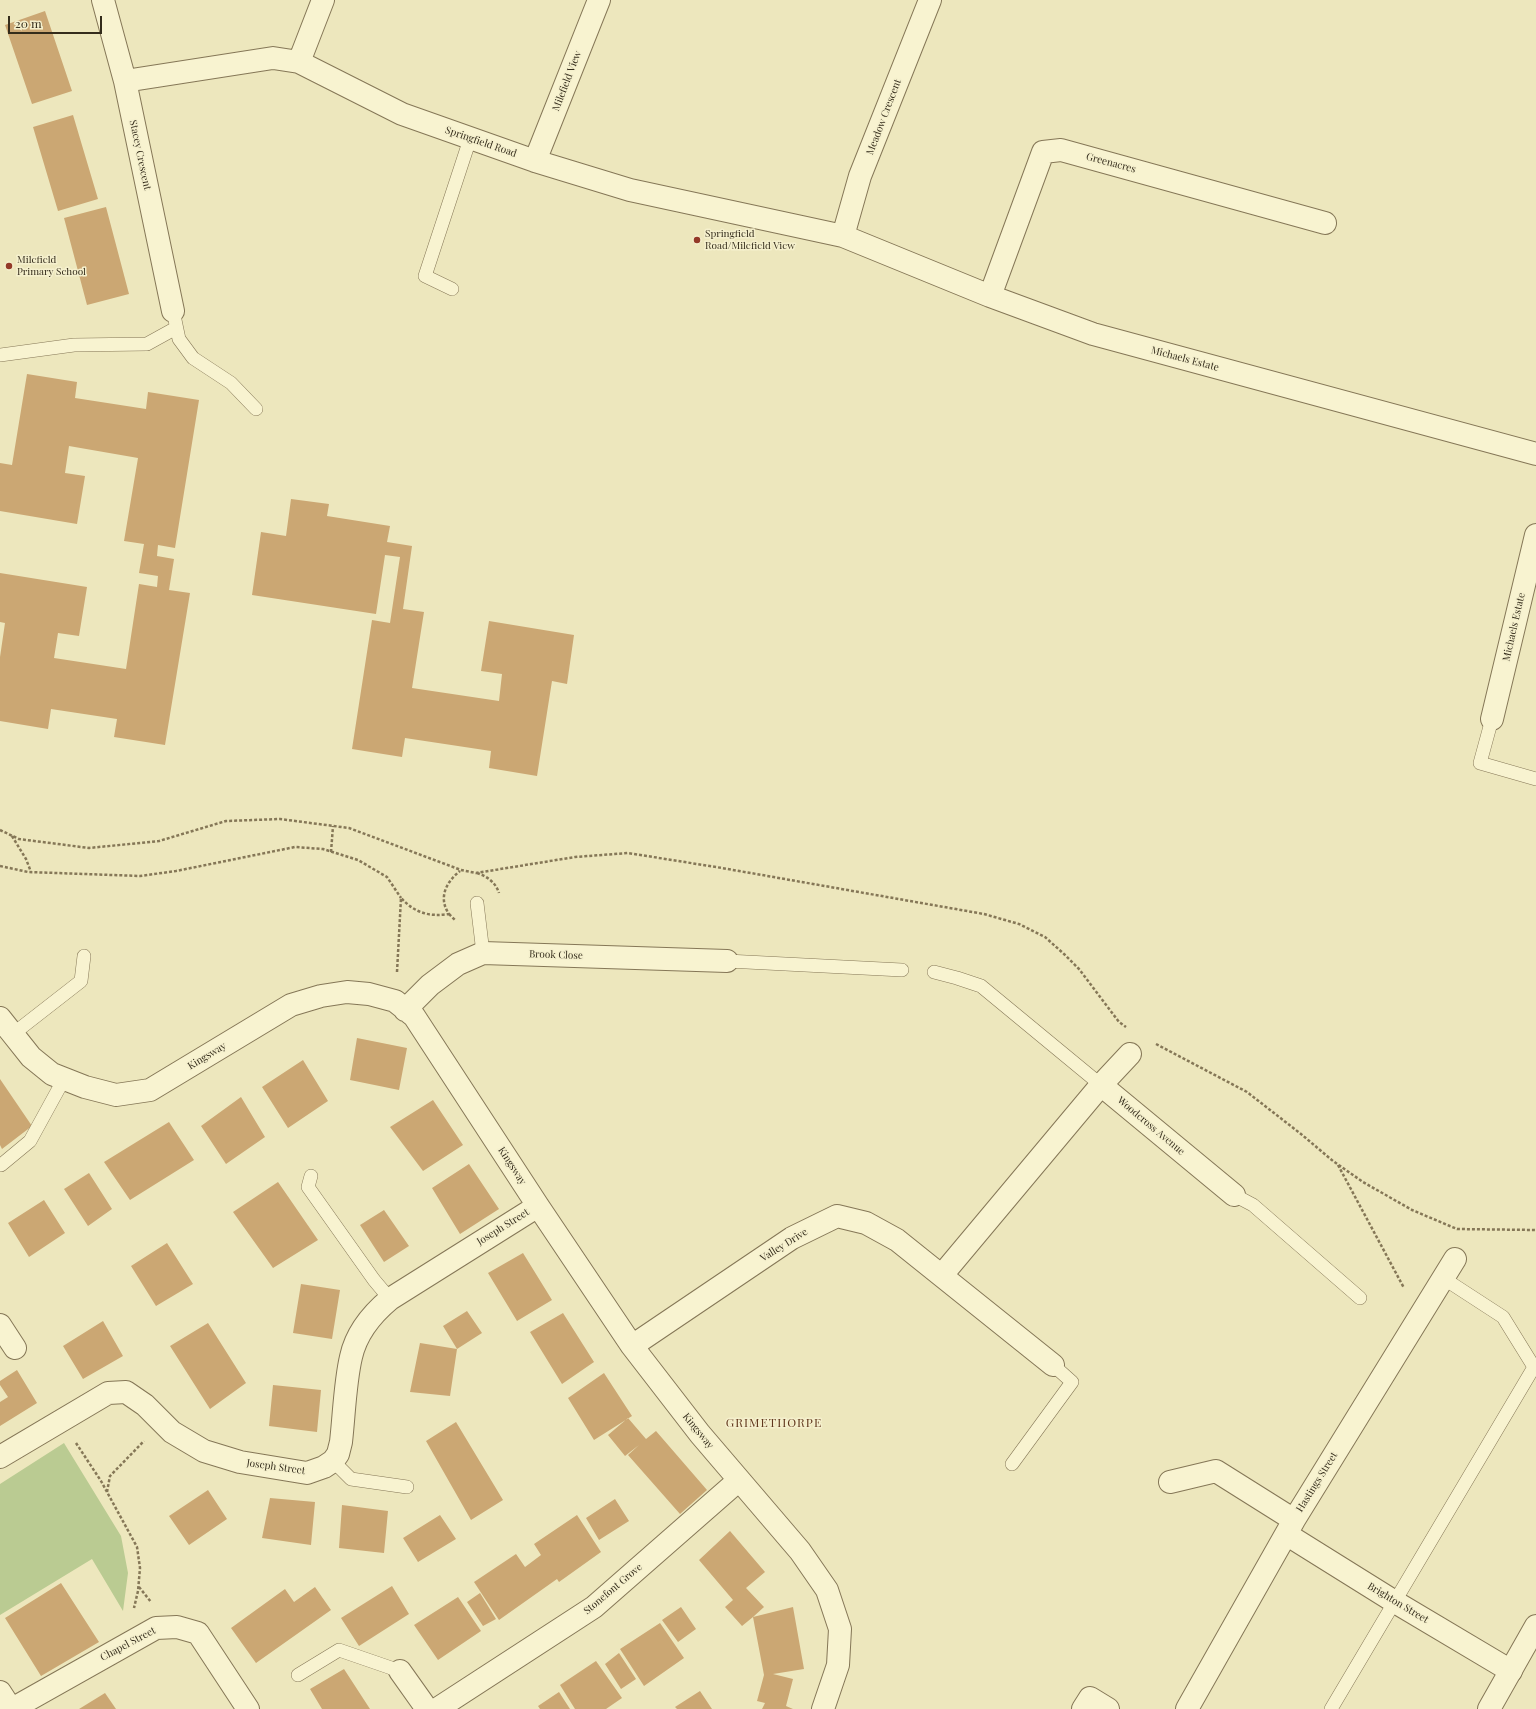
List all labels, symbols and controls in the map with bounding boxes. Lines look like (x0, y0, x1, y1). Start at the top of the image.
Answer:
scale bar (10, 8, 104, 34)
text: 20 m (15, 15, 42, 31)
street label: Milefield View (550, 49, 584, 113)
street label: Meadow Crescent (864, 77, 904, 157)
street label: Stacey Crescent (127, 119, 153, 191)
street label: Springfield Road (444, 124, 518, 160)
street label: Greenacres (1085, 151, 1137, 175)
place label: Springfield Road/Milefield View (705, 228, 795, 252)
marker: Springfield Road/Milefield View (692, 235, 702, 245)
place label: Milefield Primary School (17, 254, 86, 278)
marker: Milefield Primary School (4, 261, 14, 271)
street label: Michaels Estate (1150, 344, 1220, 374)
street label: Michaels Estate (1500, 592, 1528, 662)
street label: Brook Close (529, 948, 583, 962)
street label: Kingsway (186, 1040, 228, 1072)
street label: Woodcross Avenue (1115, 1094, 1187, 1158)
street label: Kingsway (495, 1145, 529, 1187)
street label: Joseph Street (475, 1206, 531, 1248)
street label: Valley Drive (758, 1226, 810, 1264)
street label: Kingsway (680, 1411, 716, 1451)
district label: GRIMETHORPE (726, 1416, 822, 1430)
street label: Hastings Street (1294, 1450, 1340, 1514)
street label: Joseph Street (246, 1457, 306, 1477)
street label: Stonefont Grove (581, 1561, 645, 1617)
street label: Brighton Street (1365, 1580, 1431, 1626)
street label: Chapel Street (98, 1624, 158, 1664)

